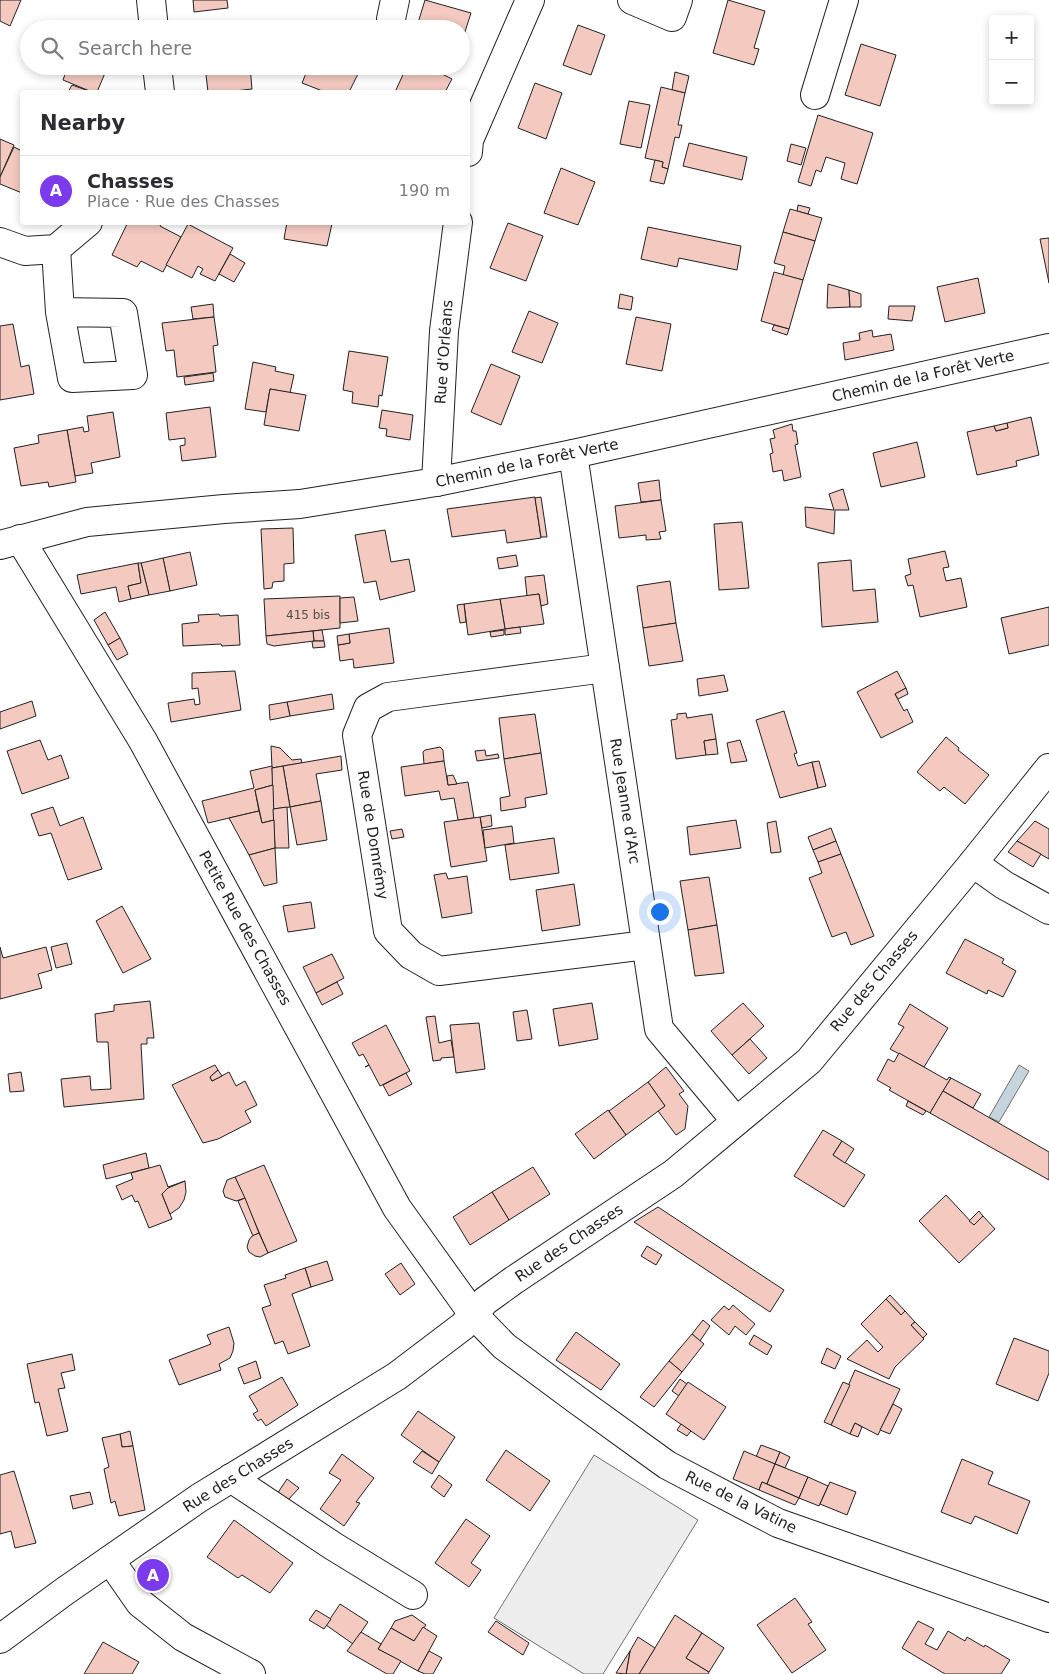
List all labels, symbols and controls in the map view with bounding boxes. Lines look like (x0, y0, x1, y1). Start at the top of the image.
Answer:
map controls (989, 15, 1034, 105)
button: + (989, 15, 1034, 60)
search box (20, 20, 470, 75)
icon: search (38, 34, 66, 62)
text: Search here (78, 37, 192, 59)
button: − (989, 60, 1034, 105)
text: Nearby (40, 111, 125, 135)
text: Chasses (87, 170, 174, 192)
text: A (50, 181, 62, 200)
text: 190 m (399, 181, 450, 200)
text: Place · Rue des Chasses (87, 192, 280, 211)
street label: Rue d'Orléans (431, 299, 457, 405)
street label: Chemin de la Forêt Verte (830, 346, 1016, 406)
street label: Chemin de la Forêt Verte (434, 435, 620, 491)
house number: 415 bis (286, 608, 330, 622)
street label: Rue Jeanne d'Arc (606, 737, 644, 865)
street label: Rue de Domrémy (354, 769, 392, 901)
street label: Petite Rue des Chasses (195, 847, 295, 1009)
your location (647, 899, 673, 925)
street label: Rue des Chasses (826, 927, 922, 1035)
street label: Rue des Chasses (512, 1200, 627, 1286)
street label: Rue des Chasses (180, 1434, 297, 1516)
street label: Rue de la Vatine (682, 1467, 800, 1537)
pin: A (137, 1556, 169, 1594)

